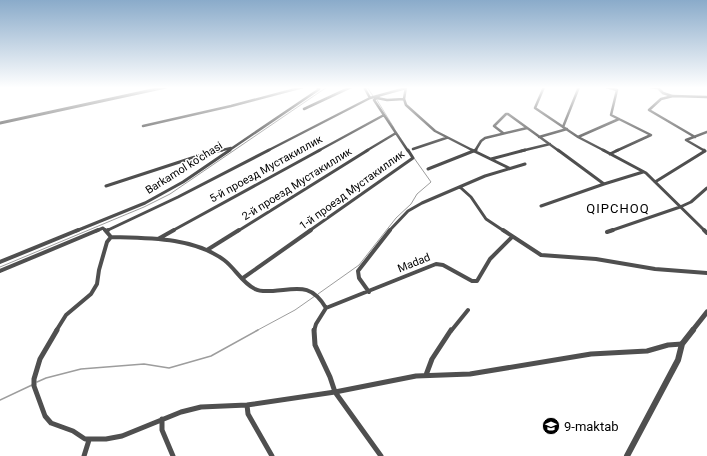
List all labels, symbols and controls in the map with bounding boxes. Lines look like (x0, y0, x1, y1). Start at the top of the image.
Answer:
street label: 5-й проезд Мустакиллик (207, 133, 325, 205)
street label: Barkamol ko'chasi (143, 139, 225, 197)
street label: 2-й проезд Мустакиллик (240, 145, 354, 223)
street label: 1-й проезд Мустакиллик (297, 147, 407, 233)
district label: QIPCHOQ (586, 201, 650, 216)
street label: Madad (396, 251, 432, 275)
school or university icon: 9-maktab (541, 416, 561, 436)
place label: 9-maktab (564, 419, 619, 434)

